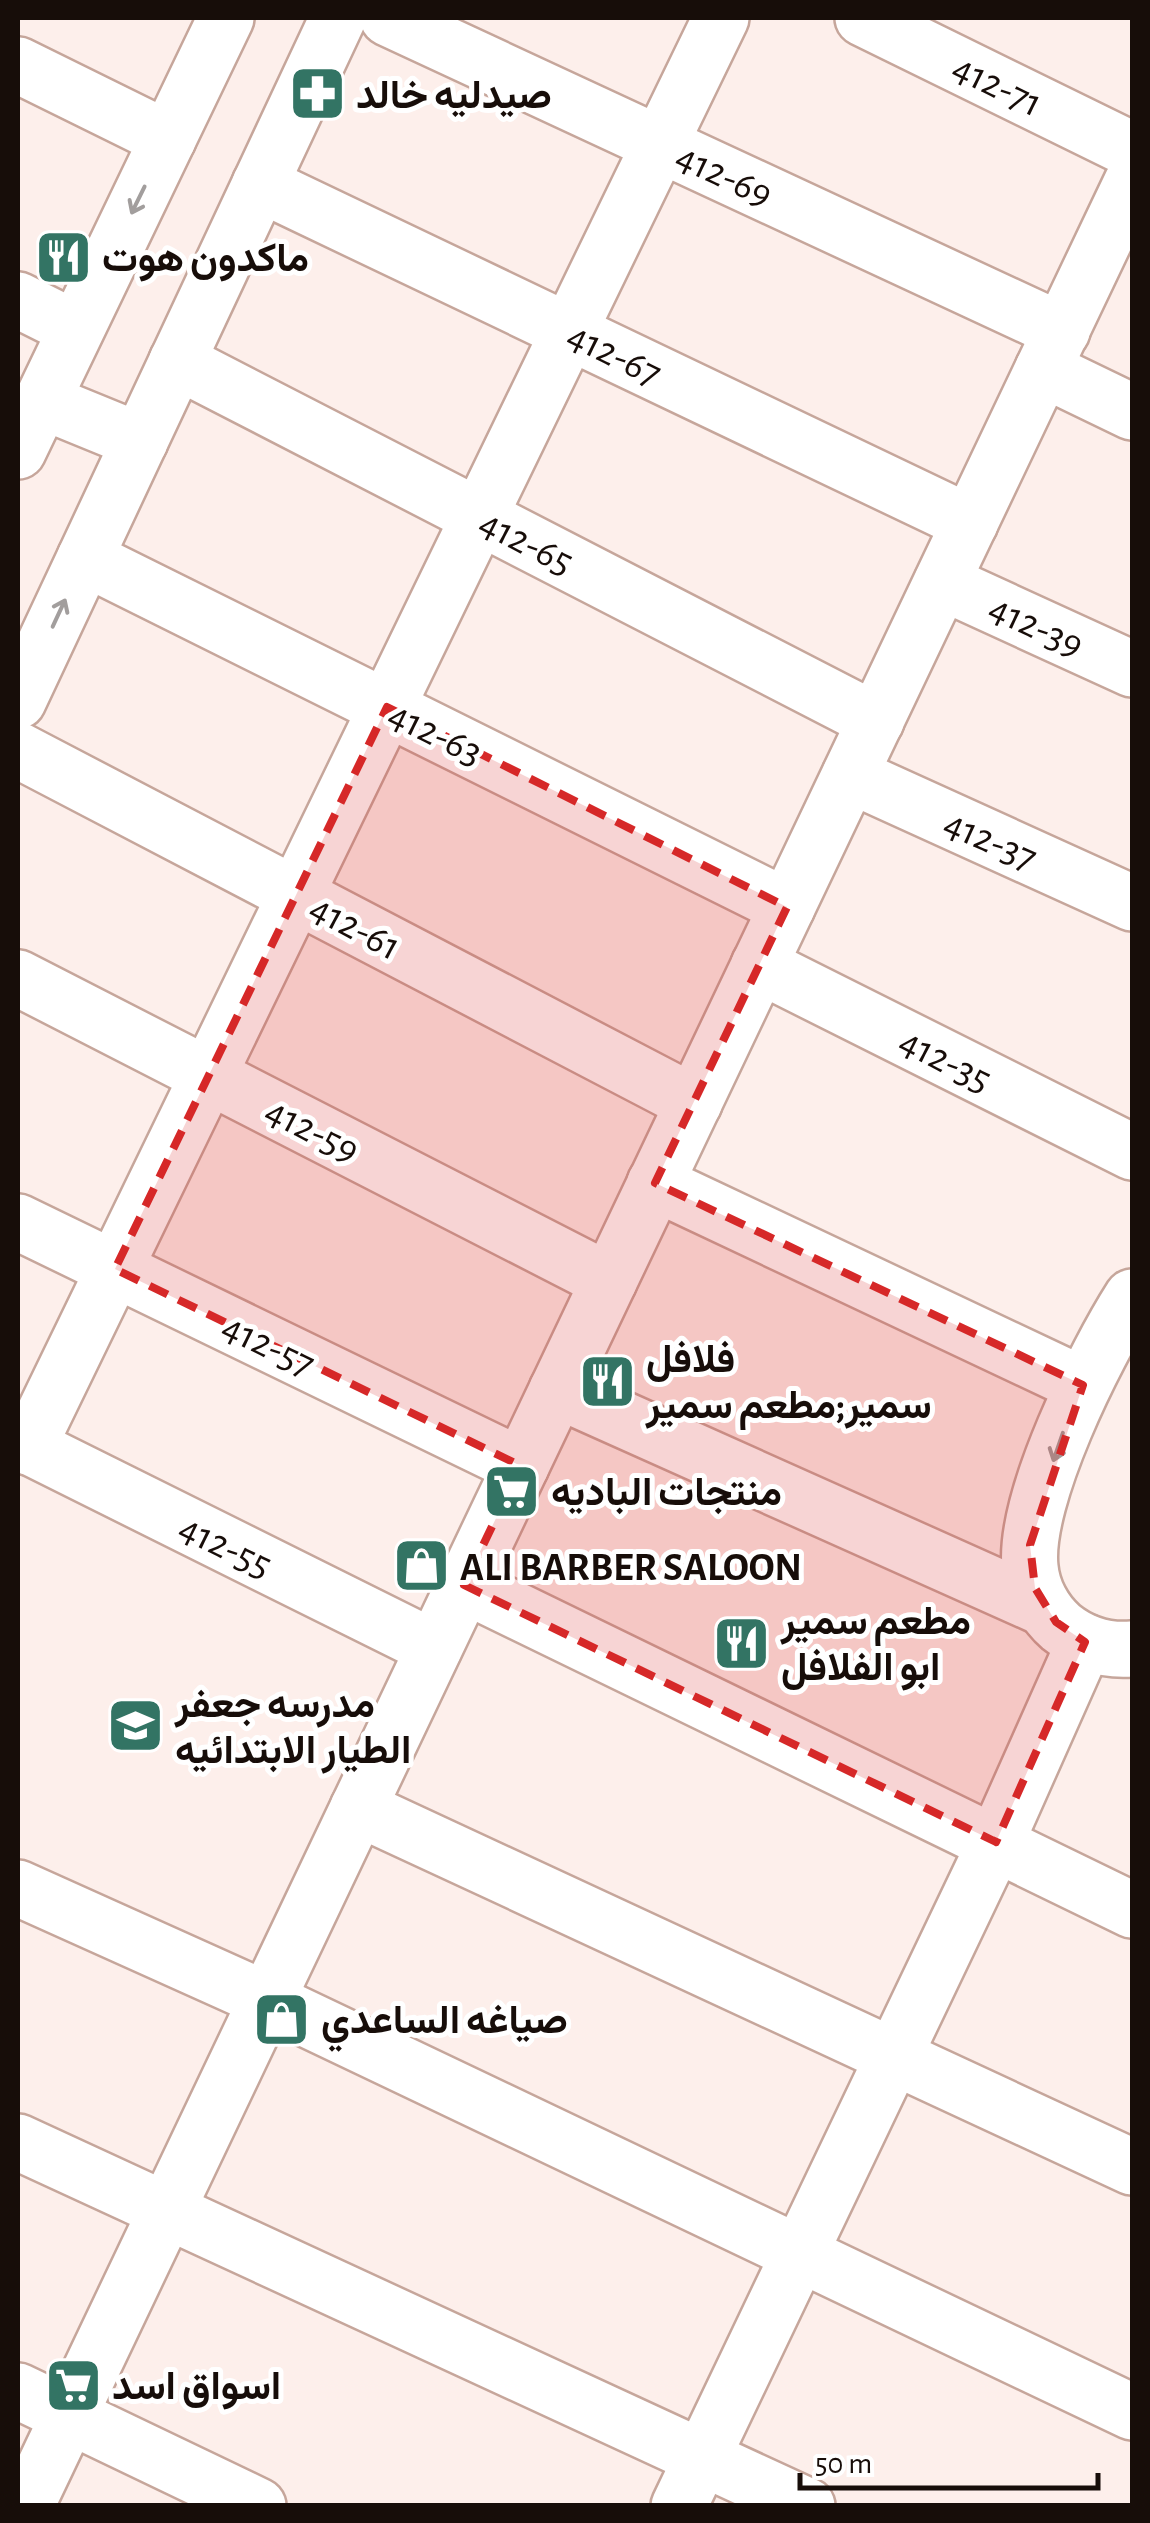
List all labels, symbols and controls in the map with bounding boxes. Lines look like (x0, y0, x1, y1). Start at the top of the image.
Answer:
street label: 412-71 (946, 47, 1048, 124)
pharmacy icon: صيدليه خالد (287, 64, 347, 124)
place label: صيدليه خالد (356, 76, 552, 118)
street label: 412-69 (670, 136, 778, 215)
one-way arrow (128, 185, 147, 214)
restaurant icon: ماكدون هوت (33, 227, 93, 287)
place label: ماكدون هوت (102, 239, 309, 282)
street label: 412-67 (561, 315, 667, 394)
street label: 412-65 (473, 502, 579, 583)
street label: 412-39 (983, 588, 1089, 666)
one-way arrow (51, 598, 69, 628)
street label: 412-63 (382, 694, 488, 773)
street label: 412-37 (938, 803, 1042, 879)
street label: 412-61 (303, 888, 407, 968)
street label: 412-35 (893, 1021, 997, 1101)
street label: 412-59 (259, 1090, 365, 1171)
street label: 412-57 (216, 1307, 320, 1385)
place label: فلافل سمير;مطعم سمير (645, 1340, 932, 1430)
restaurant icon: فلافل سمير;مطعم سمير (577, 1351, 637, 1411)
one-way arrow (1048, 1430, 1066, 1462)
supermarket icon: منتجات الباديه (482, 1461, 542, 1521)
place label: منتجات الباديه (551, 1473, 782, 1515)
street label: 412-55 (173, 1508, 277, 1586)
shop icon: ALI BARBER SALOON (391, 1536, 451, 1596)
place label: ALI BARBER SALOON (460, 1548, 802, 1588)
place label: مطعم سمير ابو الفلافل (780, 1602, 971, 1691)
restaurant icon: مطعم سمير ابو الفلافل (712, 1613, 772, 1673)
place label: مدرسه جعفر الطيار الابتدائيه (174, 1685, 411, 1774)
school or university icon: مدرسه جعفر الطيار الابتدائيه (106, 1696, 166, 1756)
shop icon: صياغه الساعدي (252, 1989, 312, 2049)
place label: صياغه الساعدي (321, 2001, 568, 2052)
supermarket icon: اسواق اسد (43, 2355, 103, 2415)
place label: اسواق اسد (112, 2367, 281, 2410)
scale bar (800, 2428, 1098, 2490)
text: 50 m (815, 2449, 872, 2479)

